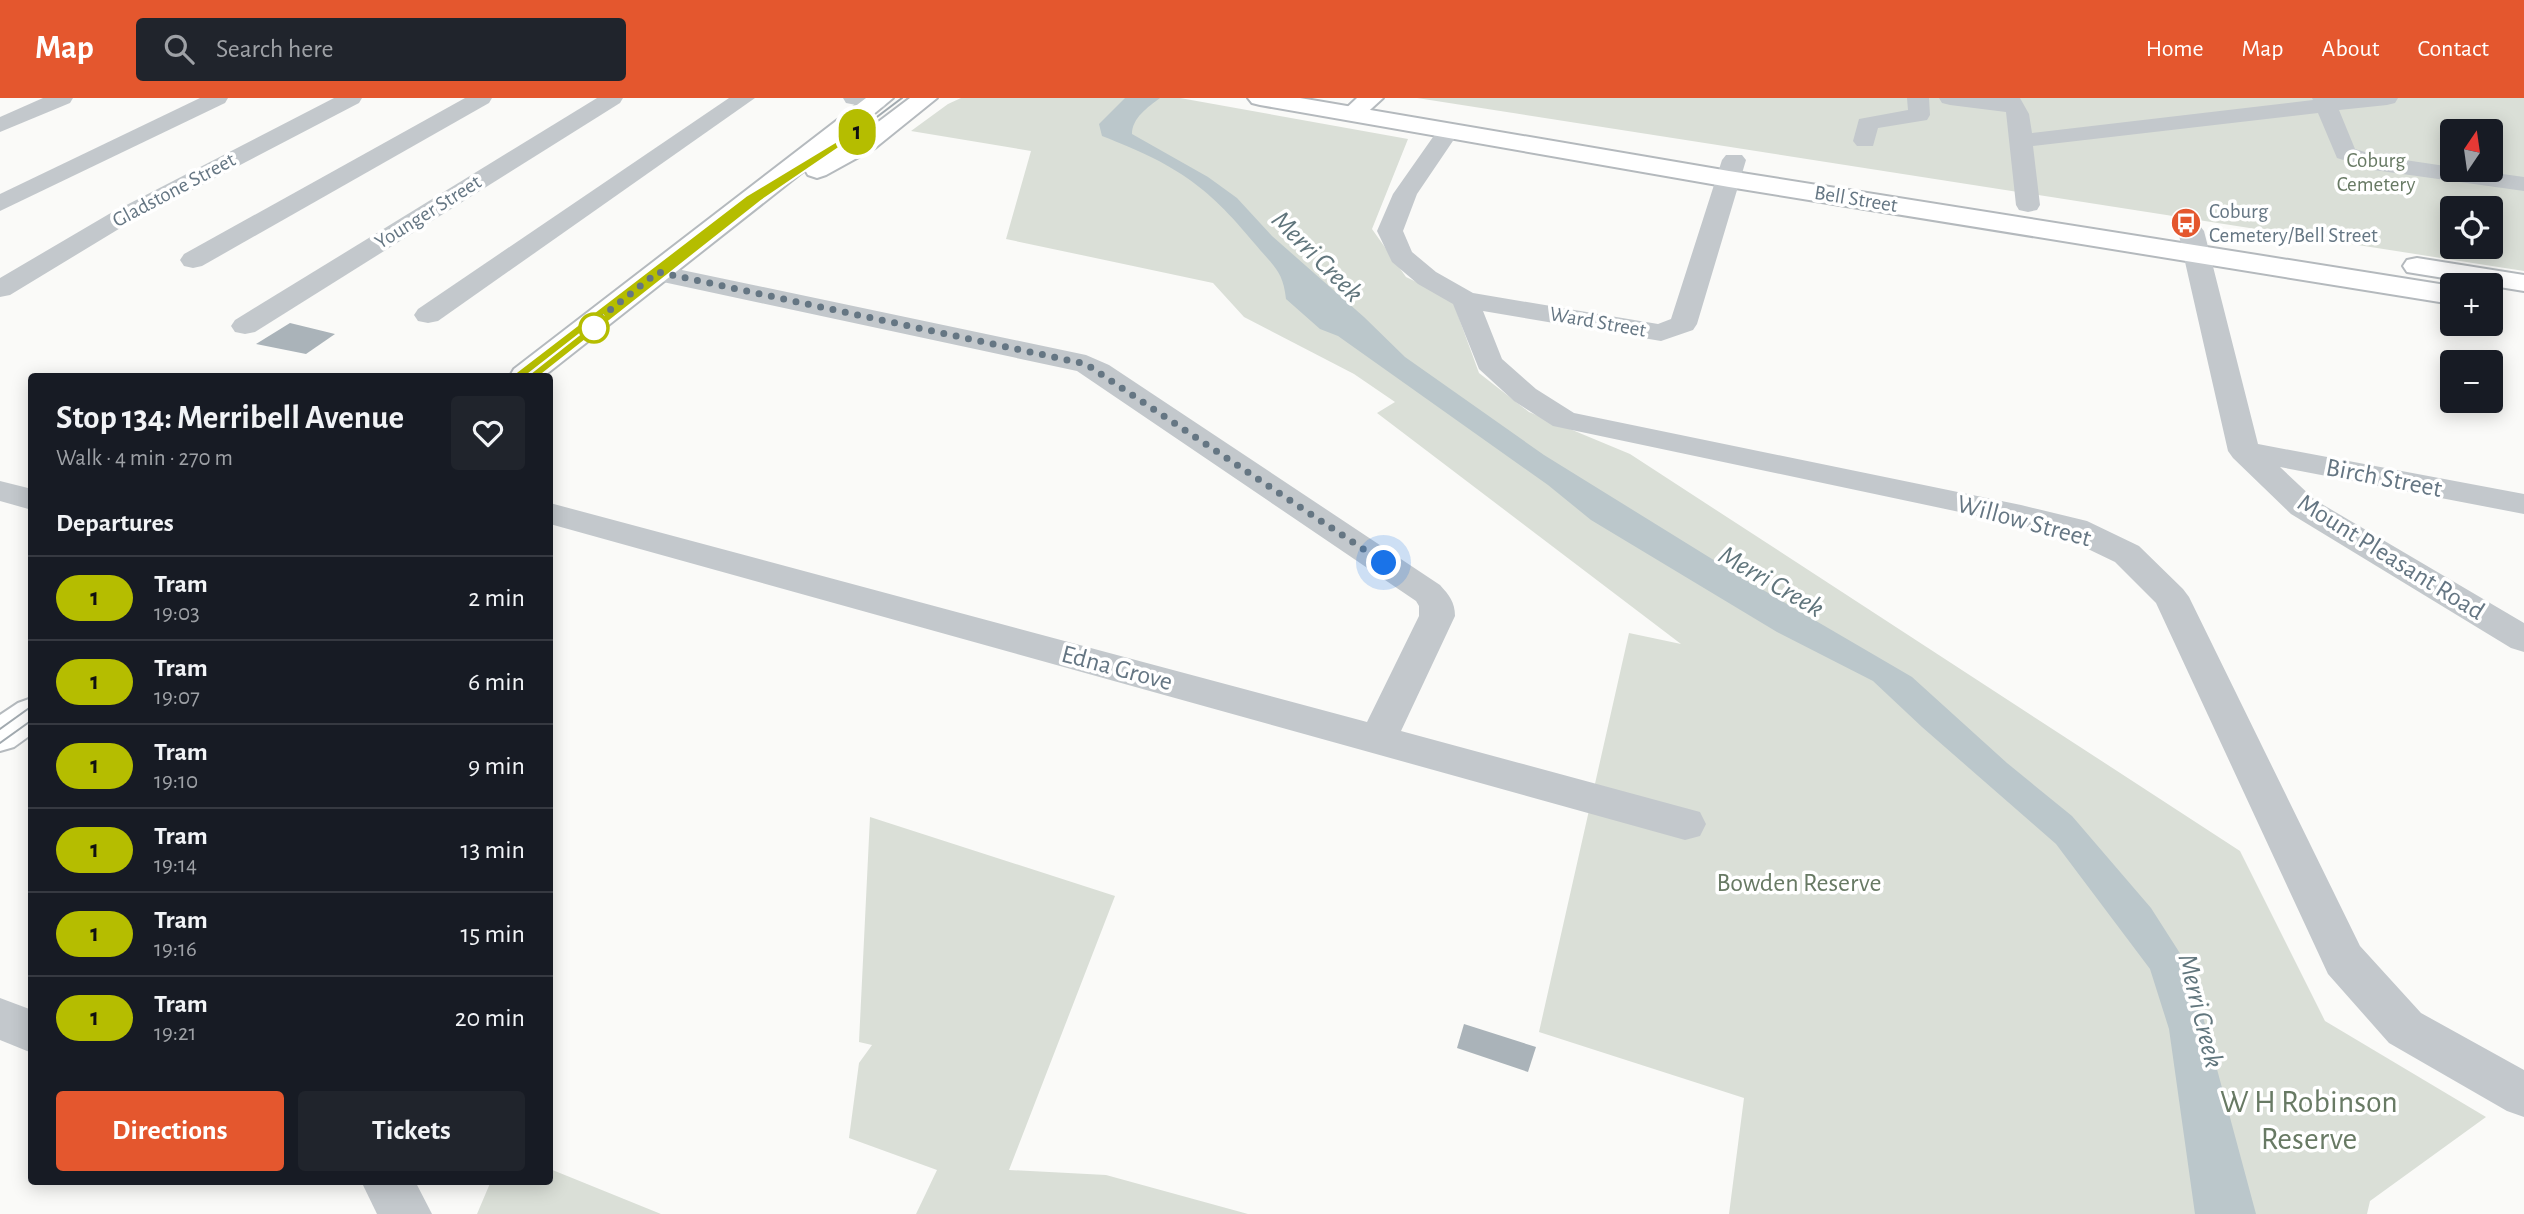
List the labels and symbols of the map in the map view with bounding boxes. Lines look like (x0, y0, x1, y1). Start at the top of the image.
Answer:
line badge: 1 (834, 109, 880, 155)
north arrow (2440, 119, 2502, 182)
street label: Gladstone Street (109, 149, 239, 231)
park label: Coburg Cemetery (2337, 150, 2415, 195)
street label: Younger Street (371, 171, 485, 253)
street label: Bell Street (1813, 182, 1899, 216)
place label: Coburg Cemetery/Bell Street (2209, 201, 2378, 246)
water label: Merri Creek (1266, 206, 1368, 308)
bus stop icon: Coburg Cemetery/Bell Street (2169, 206, 2203, 240)
street label: Ward Street (1548, 303, 1648, 341)
unlabelled marker (579, 313, 609, 343)
street label: Birch Street (2324, 454, 2444, 502)
street label: Mount Pleasant Road (2293, 489, 2489, 625)
street label: Willow Street (1954, 491, 2094, 551)
water label: Merri Creek (1714, 541, 1828, 623)
your location (1366, 545, 1401, 580)
street label: Edna Grove (1059, 641, 1175, 695)
park label: Bowden Reserve (1717, 870, 1881, 896)
water label: Merri Creek (2172, 951, 2228, 1071)
park label: W H Robinson Reserve (2220, 1086, 2398, 1155)

